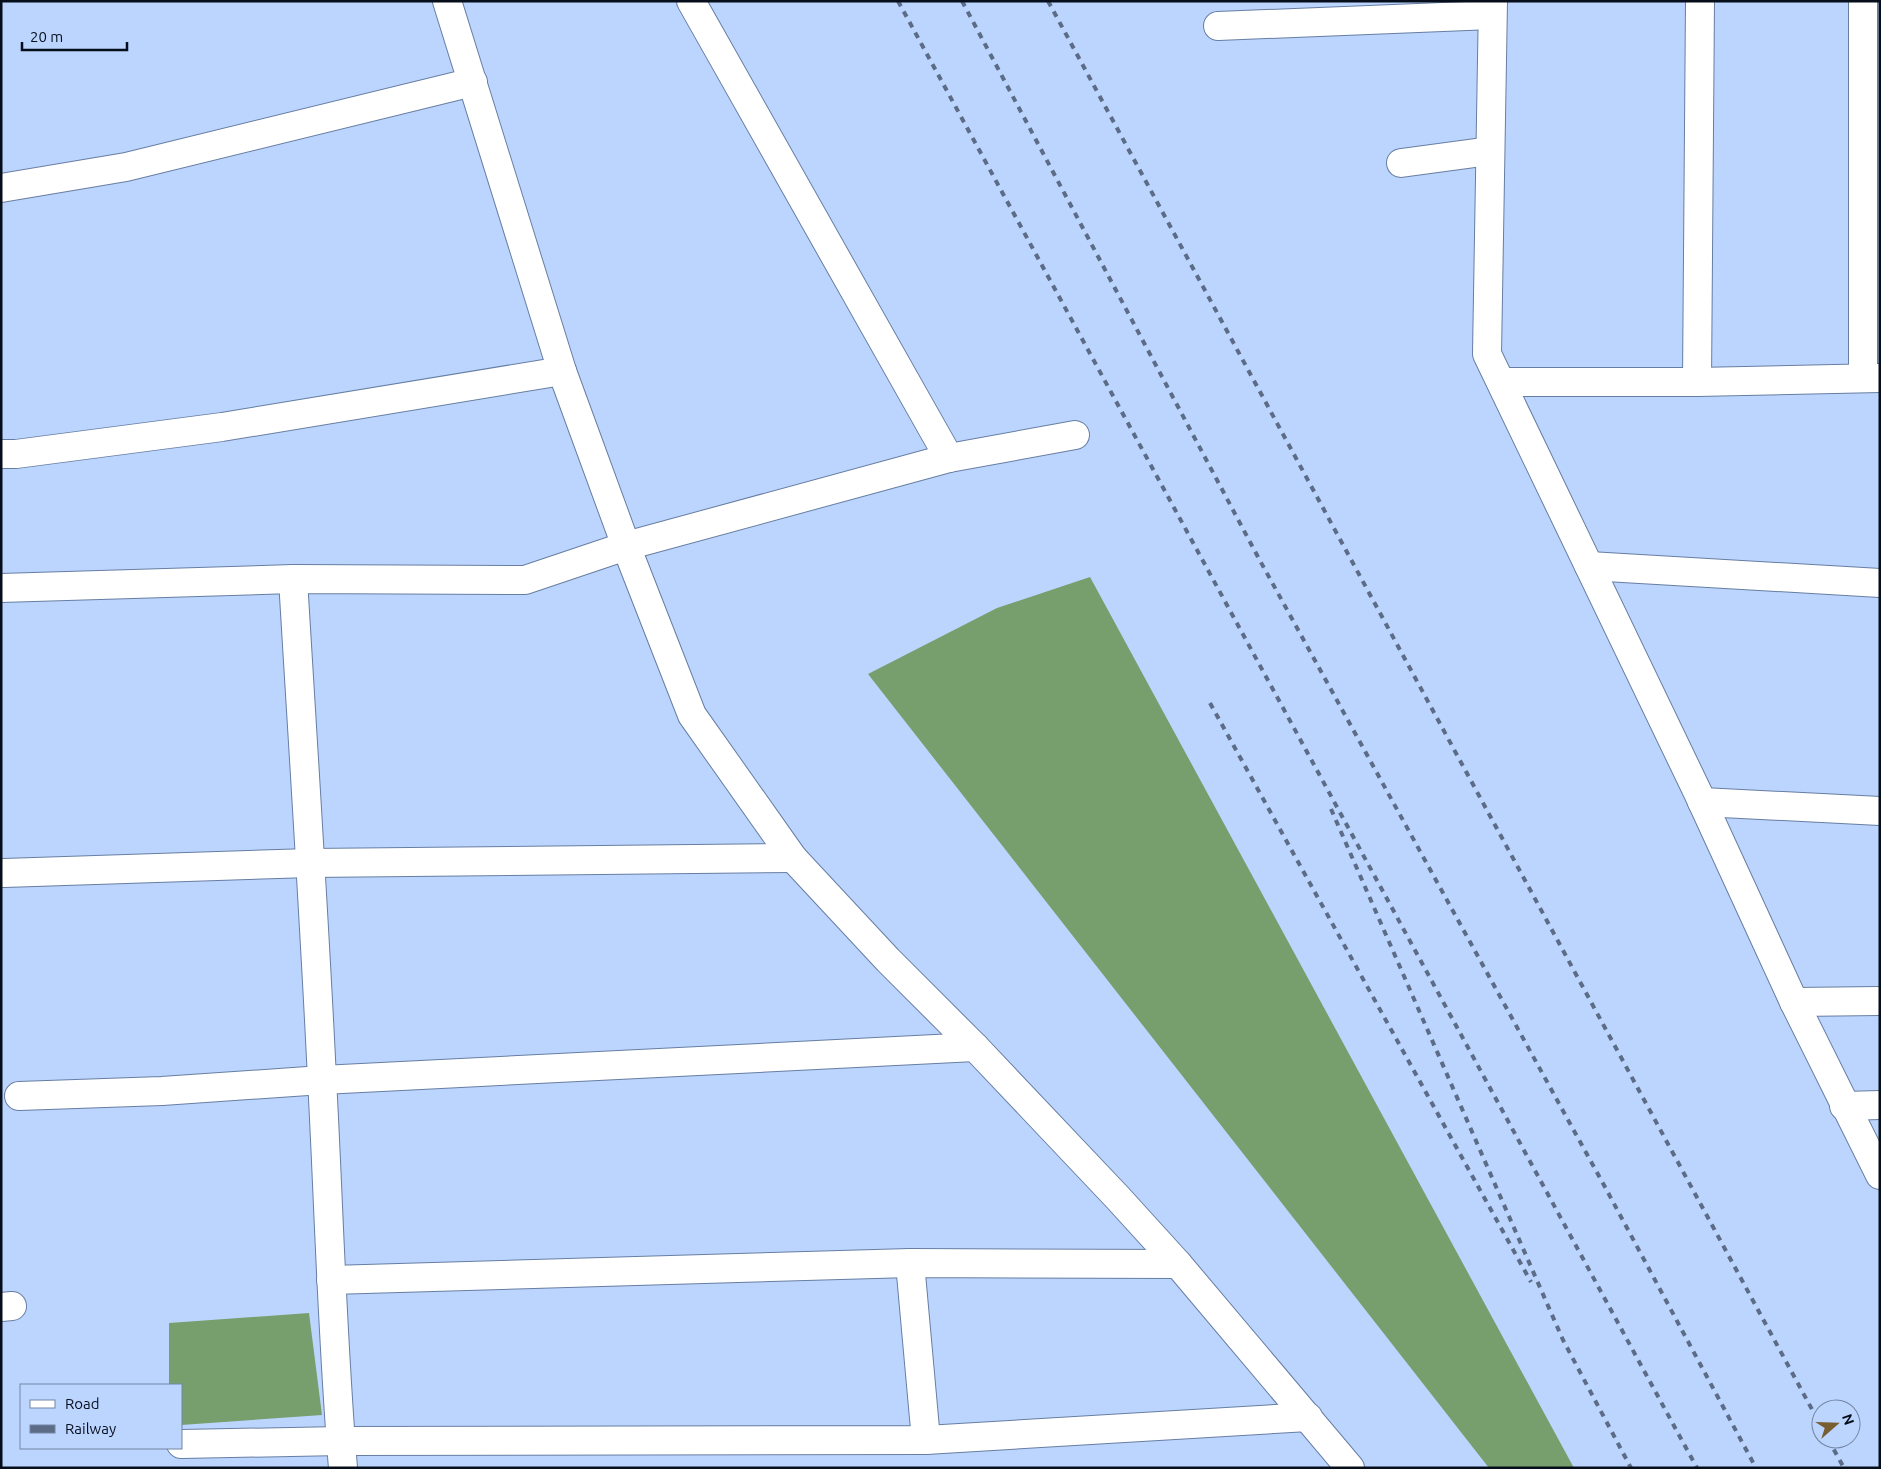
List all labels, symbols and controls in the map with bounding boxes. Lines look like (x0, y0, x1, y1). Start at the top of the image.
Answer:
scale bar (22, 20, 128, 52)
text: 20 m (30, 28, 63, 45)
legend (20, 1384, 182, 1449)
text: Road (65, 1395, 100, 1412)
north arrow (1811, 1399, 1861, 1449)
text: N (1839, 1412, 1858, 1427)
text: Railway (65, 1420, 116, 1437)

